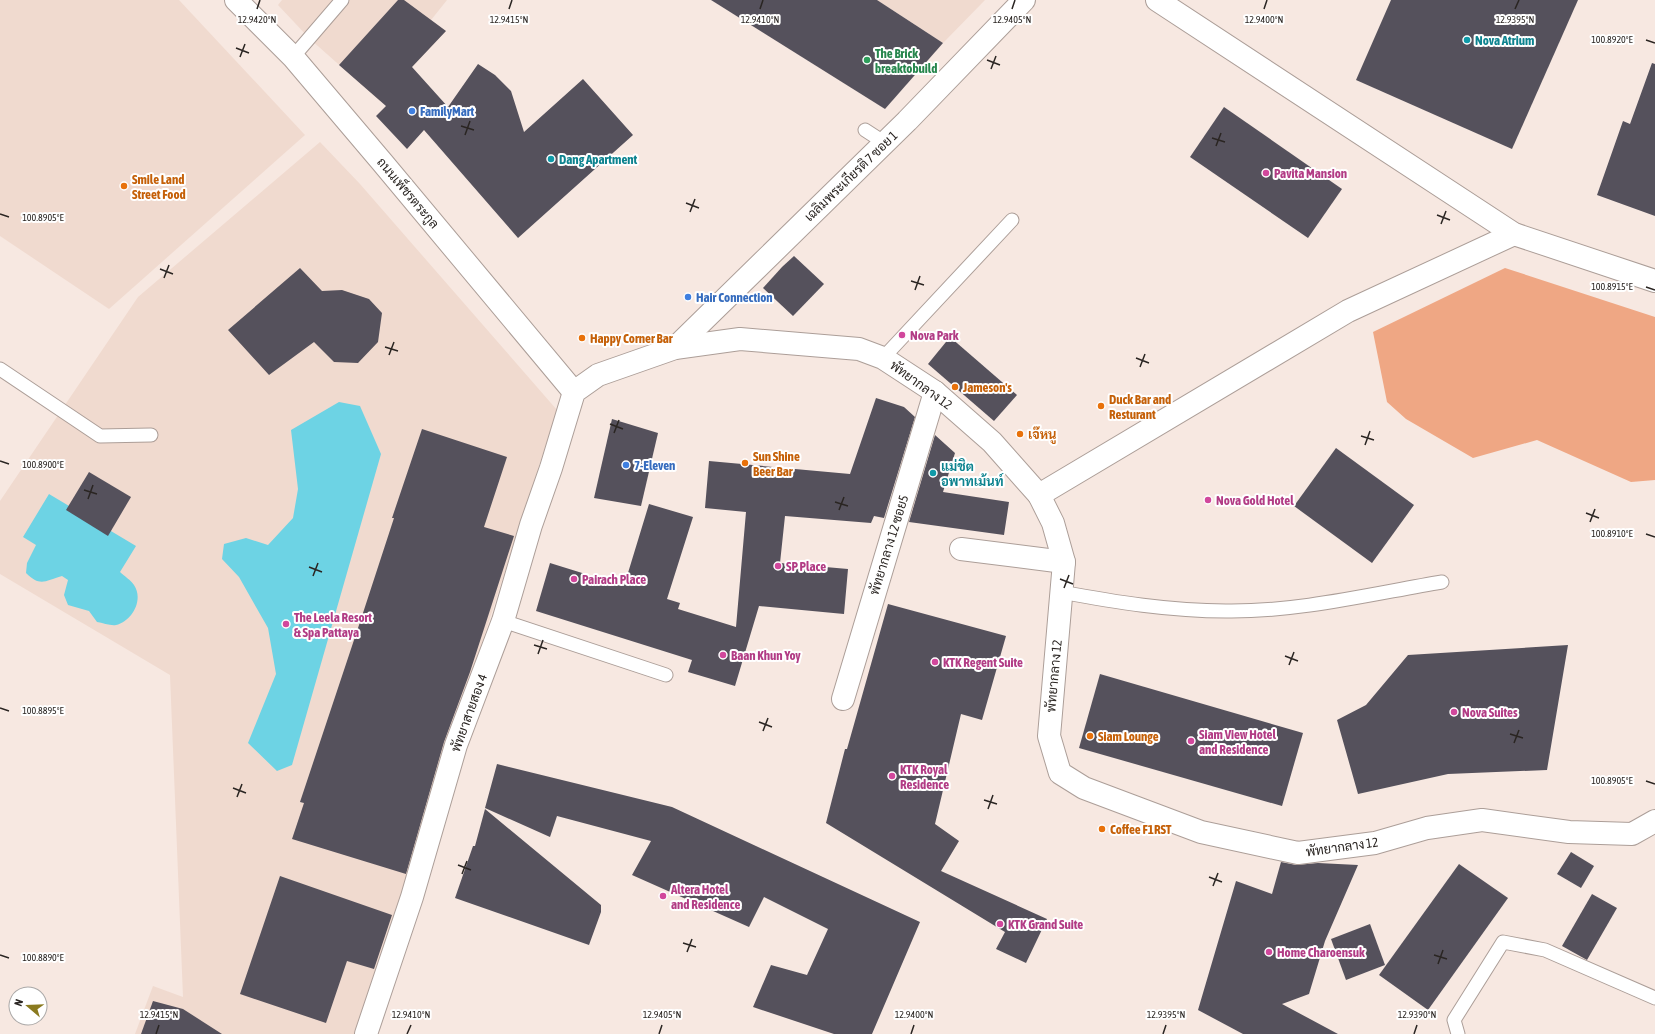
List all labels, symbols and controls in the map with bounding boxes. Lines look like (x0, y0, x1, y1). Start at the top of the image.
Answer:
text: 12.9420°N (238, 14, 276, 25)
text: 12.9415°N (490, 14, 528, 25)
text: 12.9410°N (741, 14, 779, 25)
text: 12.9405°N (993, 14, 1031, 25)
text: 12.9400°N (1245, 14, 1283, 25)
text: 12.9395°N (1496, 14, 1534, 25)
place label: Nova Atrium (1475, 33, 1534, 48)
text: 100.8920°E (1591, 34, 1634, 45)
marker: Nova Atrium (1462, 35, 1472, 45)
place label: The Brick breaktobuild (875, 46, 937, 76)
marker: The Brick breaktobuild (862, 55, 872, 65)
place label: FamilyMart (420, 104, 475, 119)
marker: FamilyMart (407, 106, 417, 116)
street label: เฉลิมพระเกียรติ 7 ซอย 1 (800, 126, 901, 224)
place label: Dang Apartment (559, 152, 638, 167)
street label: ถนนเพ็ชรตระกูล (372, 153, 444, 233)
marker: Dang Apartment (546, 154, 556, 164)
place label: Pavita Mansion (1274, 166, 1347, 181)
marker: Pavita Mansion (1261, 168, 1271, 178)
place label: Smile Land Street Food (132, 172, 186, 202)
marker: Smile Land Street Food (119, 181, 129, 191)
text: 100.8905°E (22, 212, 65, 223)
text: 100.8915°E (1591, 281, 1634, 292)
place label: Hair Connection (696, 290, 773, 305)
marker: Hair Connection (683, 292, 693, 302)
place label: Nova Park (910, 328, 959, 343)
marker: Nova Park (897, 330, 907, 340)
place label: Happy Corner Bar (590, 331, 674, 346)
marker: Happy Corner Bar (577, 333, 587, 343)
street label: พัทยากลาง 12 (887, 358, 955, 412)
place label: Jameson's (962, 380, 1012, 395)
marker: Jameson's (950, 382, 960, 392)
place label: Duck Bar and Resturant (1109, 392, 1171, 422)
marker: Duck Bar and Resturant (1096, 401, 1106, 411)
place label: เจ๊หนู (1028, 426, 1057, 445)
marker: เจ๊หนู (1015, 429, 1025, 439)
place label: Sun Shine Beer Bar (753, 449, 800, 479)
place label: 7-Eleven (634, 458, 675, 473)
marker: Sun Shine Beer Bar (740, 458, 750, 468)
place label: แม่ชิต อพาทเม้นท์ (941, 458, 1004, 489)
text: 100.8900°E (22, 459, 65, 470)
marker: 7-Eleven (621, 460, 631, 470)
marker: แม่ชิต อพาทเม้นท์ (928, 468, 938, 478)
street label: พัทยากลาง 12 ซอย5 (867, 493, 911, 597)
place label: Nova Gold Hotel (1216, 493, 1294, 508)
marker: Nova Gold Hotel (1203, 495, 1213, 505)
text: 100.8910°E (1591, 528, 1634, 539)
place label: SP Place (786, 559, 826, 574)
marker: SP Place (773, 561, 783, 571)
place label: Pairach Place (582, 572, 646, 587)
marker: Pairach Place (569, 574, 579, 584)
place label: The Leela Resort & Spa Pattaya (294, 610, 372, 640)
marker: The Leela Resort & Spa Pattaya (281, 619, 291, 629)
street label: พัทยากลาง 12 (1043, 639, 1065, 713)
place label: Baan Khun Yoy (731, 648, 801, 663)
marker: Baan Khun Yoy (718, 650, 728, 660)
place label: KTK Regent Suite (943, 655, 1023, 670)
marker: KTK Regent Suite (930, 657, 940, 667)
street label: พัทยาสายสอง 4 (448, 672, 490, 754)
text: 100.8895°E (22, 705, 65, 716)
place label: Nova Suites (1462, 705, 1518, 720)
marker: Nova Suites (1449, 707, 1459, 717)
place label: Siam View Hotel and Residence (1199, 727, 1276, 757)
place label: Siam Lounge (1098, 729, 1159, 744)
marker: Siam Lounge (1085, 731, 1095, 741)
marker: Siam View Hotel and Residence (1186, 736, 1196, 746)
place label: KTK Royal Residence (900, 762, 949, 792)
marker: KTK Royal Residence (887, 771, 897, 781)
text: 100.8905°E (1591, 775, 1634, 786)
place label: Coffee F1RST (1110, 822, 1172, 837)
marker: Coffee F1RST (1097, 824, 1107, 834)
street label: พัทยากลาง 12 (1305, 835, 1379, 859)
place label: Altera Hotel and Residence (670, 882, 740, 912)
marker: Altera Hotel and Residence (658, 891, 668, 901)
place label: KTK Grand Suite (1008, 917, 1083, 932)
marker: KTK Grand Suite (995, 919, 1005, 929)
place label: Home Charoensuk (1277, 945, 1365, 960)
marker: Home Charoensuk (1264, 947, 1274, 957)
text: 100.8890°E (22, 952, 65, 963)
north arrow (8, 986, 48, 1026)
text: N (12, 998, 25, 1008)
text: 12.9415°N (140, 1009, 178, 1020)
text: 12.9410°N (392, 1009, 430, 1020)
text: 12.9405°N (643, 1009, 681, 1020)
text: 12.9400°N (895, 1009, 933, 1020)
text: 12.9395°N (1147, 1009, 1185, 1020)
text: 12.9390°N (1398, 1009, 1436, 1020)

